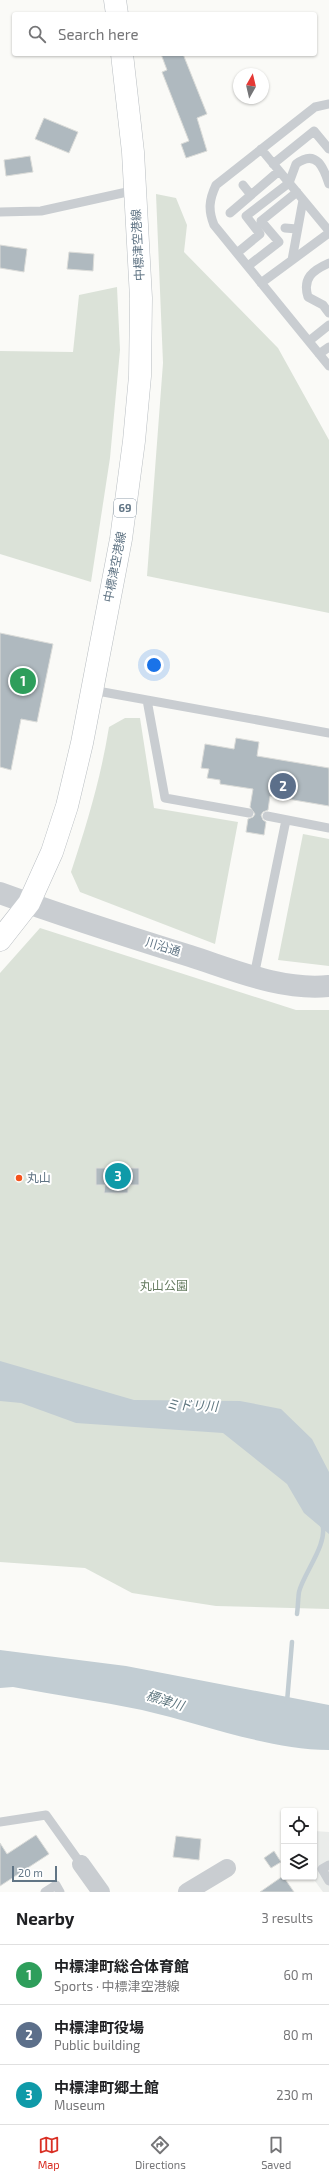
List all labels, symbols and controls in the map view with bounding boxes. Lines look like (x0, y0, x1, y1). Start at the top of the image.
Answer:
search box (12, 12, 317, 56)
icon: search (26, 23, 48, 45)
text: Search here (58, 25, 139, 43)
north arrow (233, 68, 269, 104)
street label: 中標津空港線 (128, 209, 146, 281)
road number: 69 (114, 499, 136, 517)
street label: 中標津空港線 (100, 530, 128, 603)
your location (144, 655, 164, 675)
pin: 1 (10, 666, 36, 696)
pin: 2 (270, 771, 296, 801)
street label: 川沿通 (144, 934, 183, 958)
pin: 3 (105, 1161, 131, 1191)
place label: 丸山 (27, 1170, 51, 1184)
marker: 丸山 (14, 1173, 24, 1183)
park label: 丸山公園 (140, 1278, 188, 1292)
water label: ミドリ川 (166, 1396, 220, 1414)
water label: 標津川 (144, 1687, 188, 1714)
map controls (281, 1808, 317, 1880)
button: locate (281, 1808, 317, 1844)
button: layers (281, 1844, 317, 1880)
scale bar (12, 1864, 57, 1883)
text: 20 m (18, 1866, 43, 1879)
text: Nearby (16, 1908, 74, 1928)
text: 3 results (262, 1910, 313, 1926)
text: 中標津町総合体育館 (54, 1957, 189, 1975)
text: 1 (26, 1967, 32, 1983)
text: 60 m (283, 1967, 313, 1983)
text: Sports · 中標津空港線 (54, 1978, 180, 1994)
text: 中標津町役場 (54, 2018, 144, 2036)
text: 2 (25, 2027, 33, 2043)
text: 80 m (283, 2027, 313, 2043)
text: Public building (54, 2037, 140, 2053)
text: 中標津町郷土館 (54, 2078, 159, 2096)
text: 3 (25, 2087, 33, 2103)
text: 230 m (276, 2087, 313, 2103)
text: Museum (54, 2097, 105, 2113)
tab: Map (38, 2134, 60, 2171)
tab: Directions (135, 2134, 186, 2171)
tab: Saved (261, 2134, 291, 2171)

